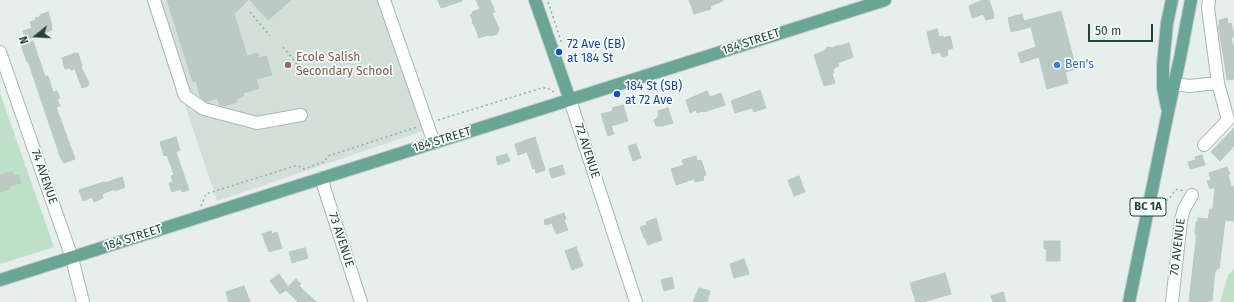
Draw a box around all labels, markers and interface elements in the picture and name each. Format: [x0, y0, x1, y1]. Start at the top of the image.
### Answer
north arrow [16, 16, 56, 56]
scale bar [1090, 16, 1155, 42]
text: 50 m [1095, 24, 1121, 38]
street label: 184 STREET [720, 26, 782, 58]
text: N [17, 34, 31, 45]
place label: 72 Ave (EB) at 184 St [567, 38, 625, 66]
marker: 72 Ave (EB) at 184 St [554, 47, 564, 57]
place label: Ecole Salish Secondary School [296, 51, 393, 79]
place label: Ben's [1065, 58, 1094, 72]
marker: Ecole Salish Secondary School [283, 60, 293, 70]
marker: Ben's [1052, 60, 1062, 70]
place label: 184 St (SB) at 72 Ave [625, 80, 682, 108]
marker: 184 St (SB) at 72 Ave [612, 89, 622, 99]
street label: 72 AVENUE [571, 122, 603, 180]
street label: 184 STREET [411, 124, 473, 156]
street label: 74 AVENUE [28, 148, 60, 206]
road number: BC 1A [1130, 198, 1166, 216]
street label: 73 AVENUE [325, 211, 357, 269]
street label: 70 AVENUE [1167, 218, 1189, 276]
street label: 184 STREET [102, 222, 164, 254]

